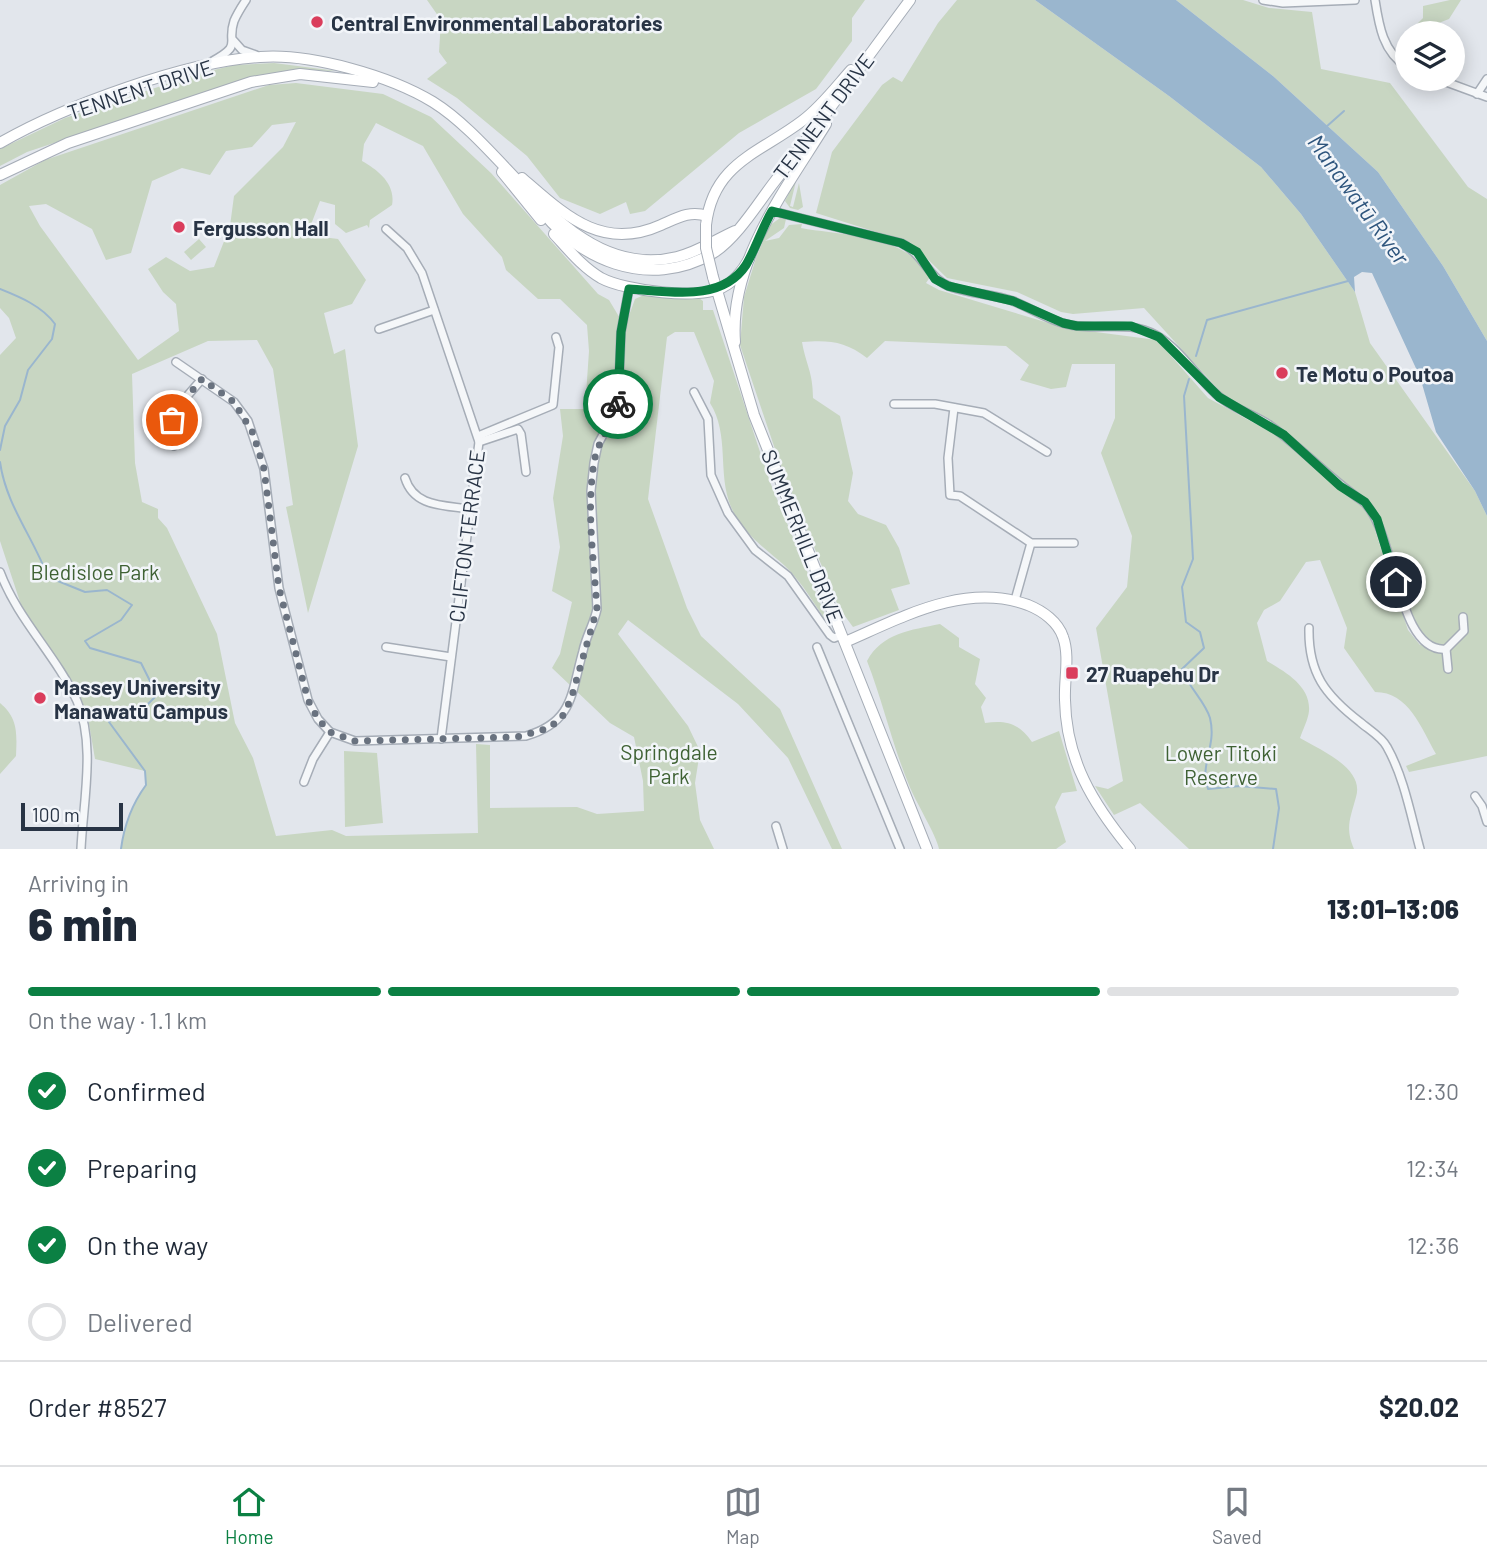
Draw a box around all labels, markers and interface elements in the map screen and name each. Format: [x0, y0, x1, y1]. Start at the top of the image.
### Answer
place label: Central Environmental Laboratories [331, 10, 663, 35]
marker: Central Environmental Laboratories [309, 14, 325, 30]
map controls [1395, 21, 1465, 91]
button: layers [1395, 21, 1465, 91]
street label: TENNENT DRIVE [767, 48, 879, 184]
street label: TENNENT DRIVE [64, 54, 216, 124]
water label: Manawatū River [1302, 128, 1416, 270]
place label: Fergusson Hall [193, 215, 329, 240]
marker: Fergusson Hall [171, 219, 187, 235]
place label: Te Motu o Poutoa [1296, 361, 1454, 386]
marker: Te Motu o Poutoa [1274, 365, 1290, 381]
courier [583, 369, 653, 439]
icon: bike [599, 385, 637, 423]
pin [142, 390, 202, 450]
icon: bag [153, 401, 191, 439]
street label: SUMMERHILL DRIVE [757, 446, 849, 626]
street label: CLIFTON TERRACE [443, 448, 489, 624]
pin [1366, 552, 1426, 612]
park label: Bledisloe Park [30, 559, 160, 584]
icon: home [1377, 563, 1415, 601]
place label: 27 Ruapehu Dr [1086, 661, 1219, 686]
marker: 27 Ruapehu Dr [1064, 665, 1080, 681]
place label: Massey University Manawatū Campus [54, 674, 228, 723]
marker: Massey University Manawatū Campus [32, 690, 48, 706]
park label: Springdale Park [620, 739, 718, 788]
park label: Lower Titoki Reserve [1165, 740, 1277, 789]
scale bar [21, 800, 122, 832]
text: 100 m [32, 803, 80, 826]
text: Arriving in [28, 869, 129, 897]
text: 13:01–13:06 [1327, 893, 1459, 924]
text: 6 min [28, 895, 138, 950]
text: On the way · 1.1 km [28, 1006, 207, 1034]
icon: check [28, 1072, 66, 1110]
text: Confirmed [87, 1075, 206, 1106]
text: 12:30 [1406, 1077, 1459, 1105]
icon: check [28, 1149, 66, 1187]
text: Preparing [87, 1152, 197, 1183]
text: 12:34 [1406, 1154, 1459, 1182]
icon: check [28, 1226, 66, 1264]
text: On the way [87, 1229, 208, 1260]
text: 12:36 [1407, 1231, 1459, 1259]
text: Delivered [87, 1306, 193, 1337]
text: Order #8527 [28, 1391, 167, 1422]
text: $20.02 [1379, 1391, 1459, 1422]
tab: Home [225, 1483, 274, 1548]
tab: Map [724, 1483, 762, 1548]
tab: Saved [1212, 1483, 1262, 1548]

